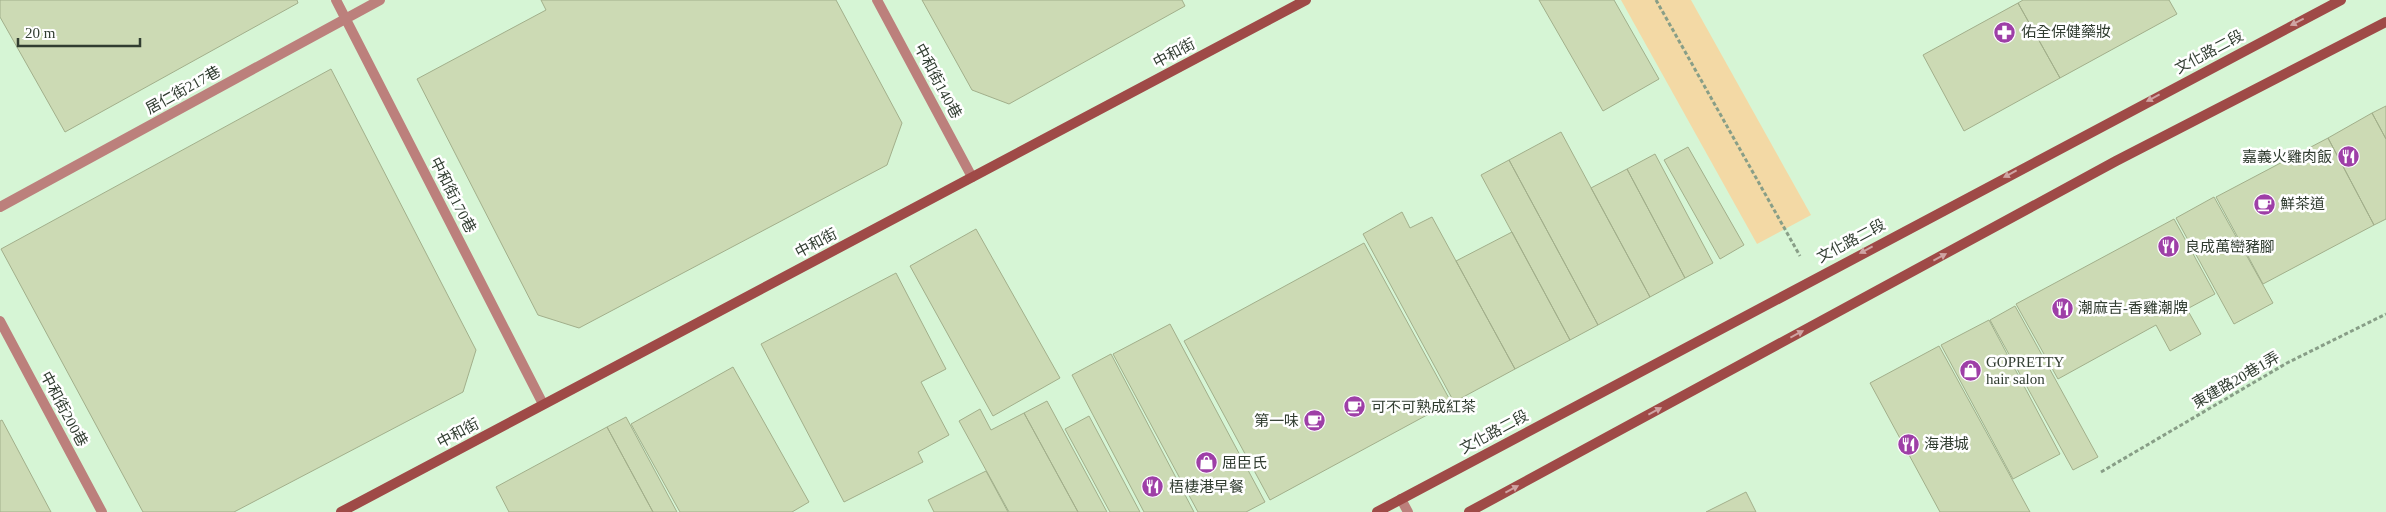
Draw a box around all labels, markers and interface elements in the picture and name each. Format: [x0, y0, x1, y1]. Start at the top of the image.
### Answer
scale bar [18, 15, 140, 47]
one-way arrow [2290, 18, 2305, 26]
pharmacy icon: 佑全保健藥妝 [1993, 20, 2017, 44]
place label: 佑全保健藥妝 [2021, 23, 2111, 40]
text: 20 m [25, 25, 56, 41]
street label: 文化路二段 [2172, 26, 2246, 77]
street label: 中和街 [1150, 35, 1198, 71]
street label: 中和街140巷 [912, 41, 964, 121]
street label: 居仁街217巷 [143, 63, 223, 117]
one-way arrow [2146, 94, 2161, 102]
restaurant icon: 嘉義火雞肉飯 [2336, 145, 2360, 169]
place label: 嘉義火雞肉飯 [2242, 149, 2332, 165]
street label: 中和街170巷 [427, 155, 479, 235]
one-way arrow [2003, 170, 2017, 178]
cafe icon: 鮮茶道 [2252, 192, 2276, 216]
place label: 鮮茶道 [2280, 196, 2325, 212]
street label: 文化路二段 [1814, 215, 1888, 266]
street label: 中和街 [792, 225, 840, 261]
restaurant icon: 良成萬巒豬腳 [2157, 235, 2181, 259]
place label: 良成萬巒豬腳 [2185, 239, 2275, 255]
one-way arrow [1859, 246, 1874, 254]
one-way arrow [1934, 252, 1947, 261]
restaurant icon: 潮麻吉-香雞潮牌 [2050, 296, 2074, 320]
place label: 潮麻吉-香雞潮牌 [2078, 299, 2188, 316]
one-way arrow [1790, 330, 1805, 338]
street label: 東建路20巷1弄 [2190, 349, 2282, 411]
place label: GOPRETTY hair salon [1986, 354, 2065, 387]
shop icon: GOPRETTY hair salon [1958, 359, 1982, 383]
street label: 中和街200巷 [38, 369, 90, 449]
cafe icon: 可不可熟成紅茶 [1343, 395, 1367, 419]
place label: 可不可熟成紅茶 [1371, 398, 1476, 415]
street label: 文化路二段 [1457, 406, 1531, 457]
one-way arrow [1648, 407, 1661, 416]
cafe icon: 第一味 [1303, 409, 1327, 433]
place label: 第一味 [1254, 413, 1299, 429]
street label: 中和街 [434, 415, 482, 451]
restaurant icon: 海港城 [1896, 432, 1920, 456]
place label: 海港城 [1924, 436, 1969, 452]
shop icon: 屈臣氏 [1194, 451, 1218, 475]
place label: 屈臣氏 [1222, 455, 1267, 471]
restaurant icon: 梧棲港早餐 [1141, 475, 1165, 499]
place label: 梧棲港早餐 [1169, 479, 1244, 495]
one-way arrow [1504, 485, 1519, 493]

